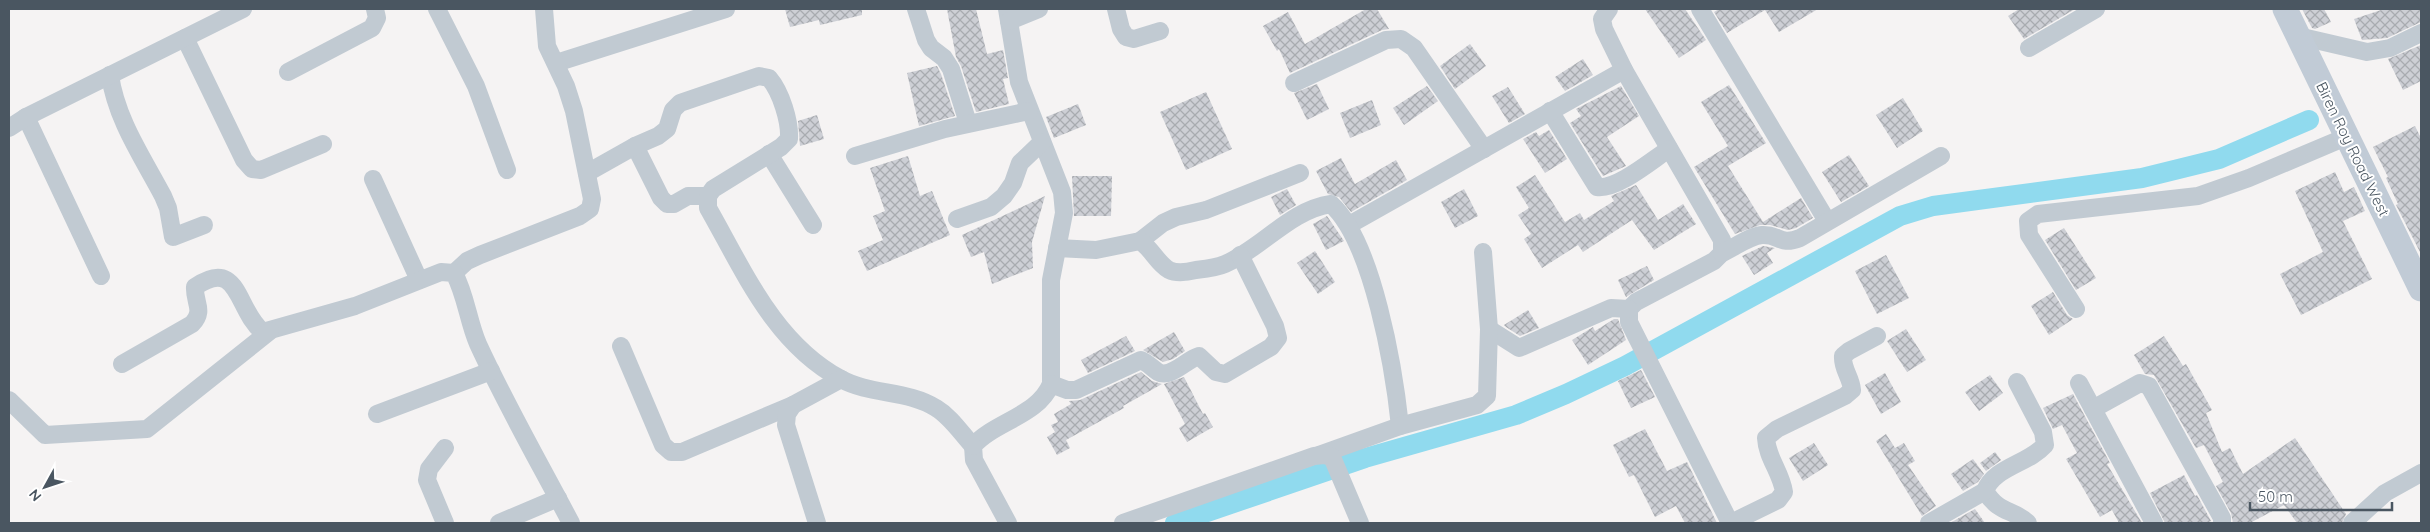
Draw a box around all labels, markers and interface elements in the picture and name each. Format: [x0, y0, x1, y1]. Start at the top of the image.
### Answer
street label: Biren Roy Road West [2312, 79, 2394, 219]
north arrow [20, 462, 70, 512]
scale bar [2250, 480, 2392, 512]
text: N [25, 486, 45, 505]
text: 50 m [2258, 487, 2293, 506]

